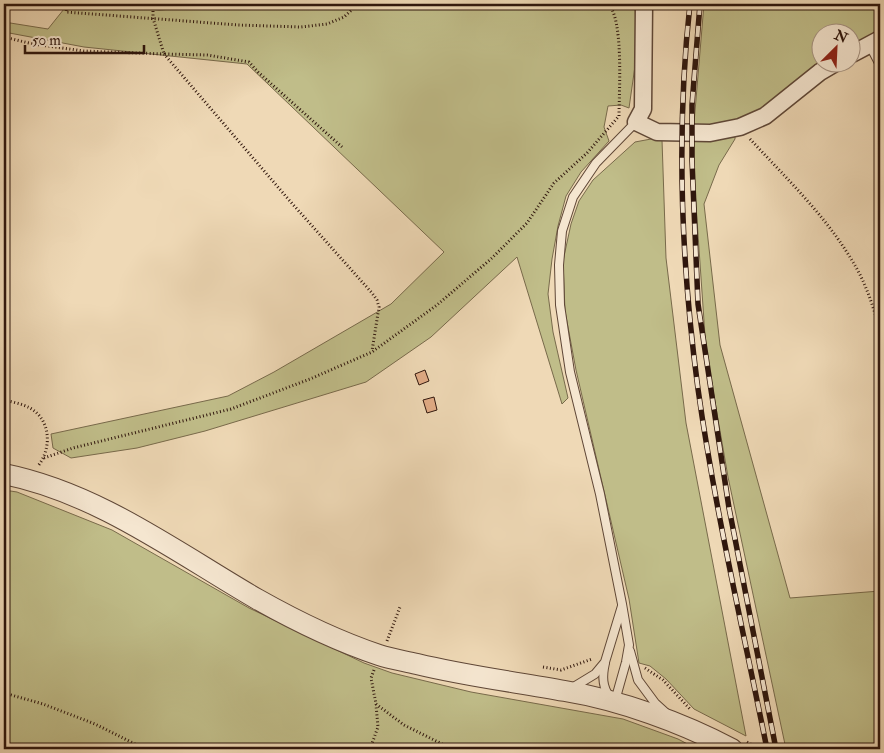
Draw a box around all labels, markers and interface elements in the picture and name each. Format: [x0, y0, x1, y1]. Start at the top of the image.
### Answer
scale bar [25, 22, 144, 54]
north arrow [812, 22, 862, 72]
text: N [831, 26, 851, 47]
text: 50 m [32, 31, 61, 50]

